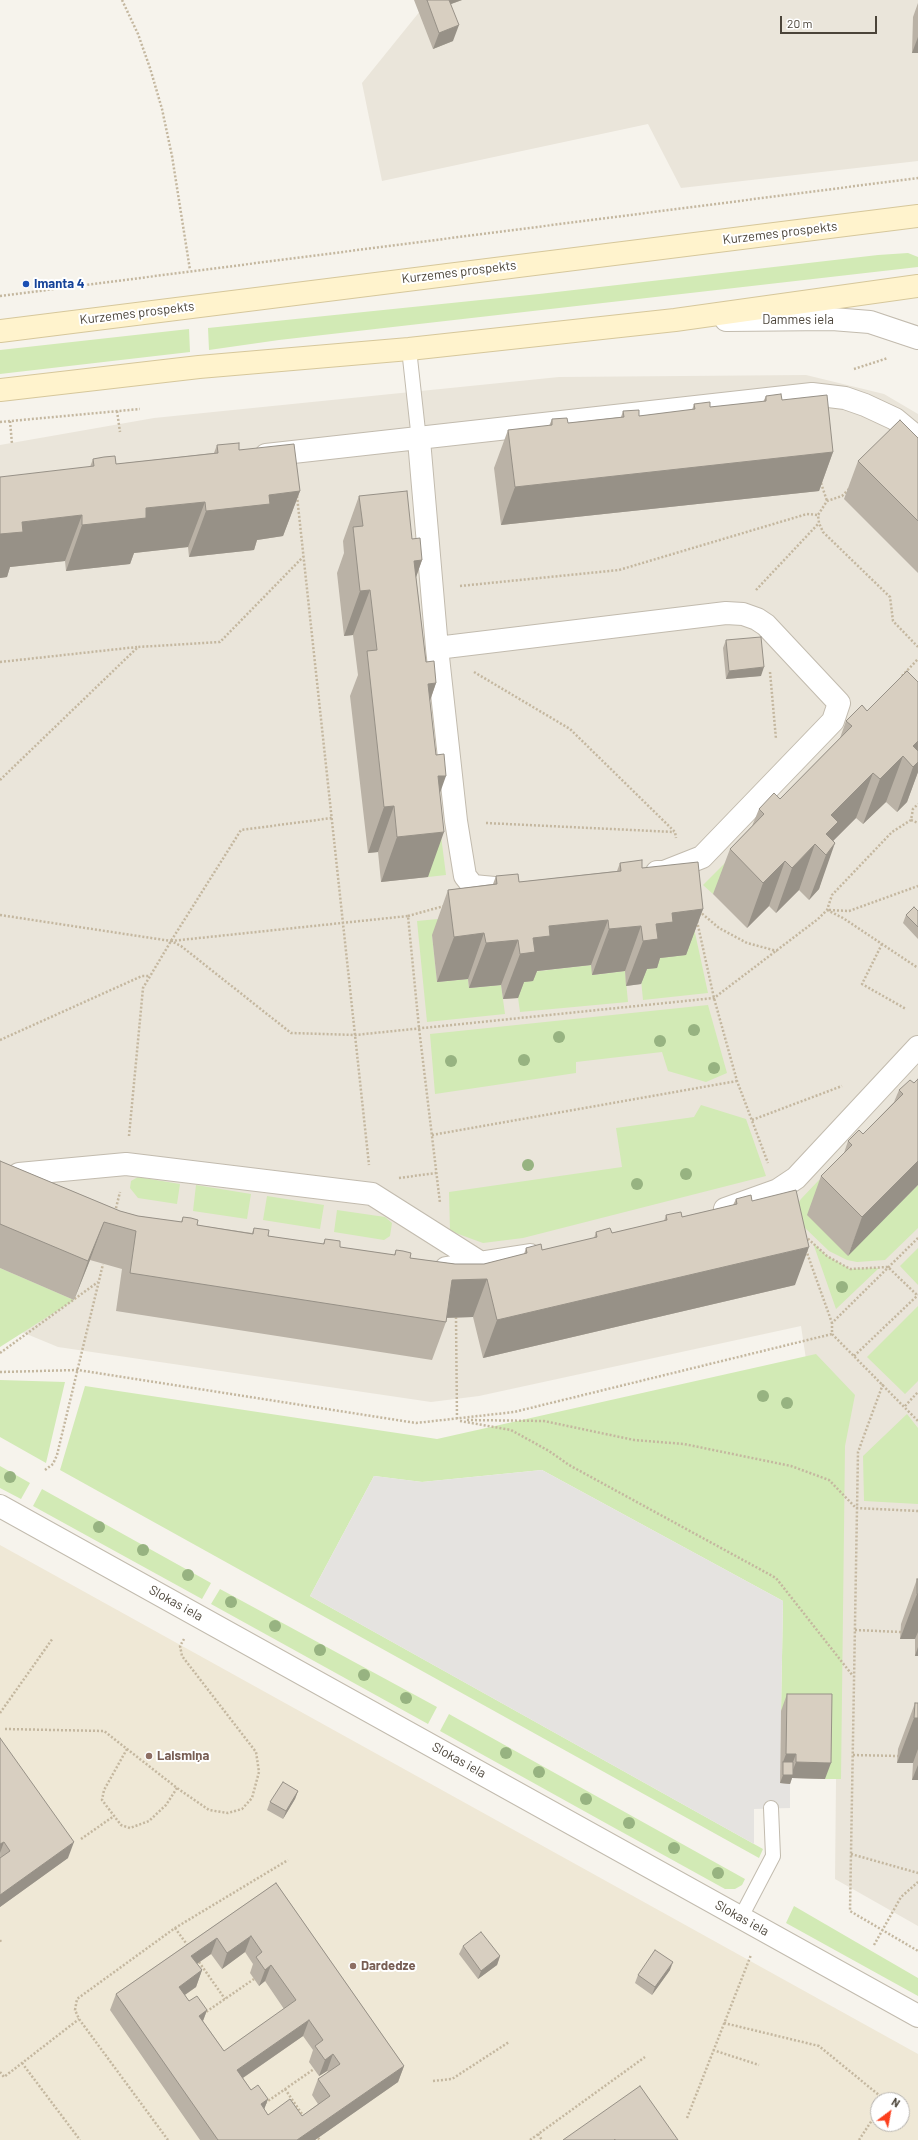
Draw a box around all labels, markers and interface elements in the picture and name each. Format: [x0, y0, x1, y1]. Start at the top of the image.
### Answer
scale bar [782, 8, 879, 34]
text: 20 m [787, 16, 813, 30]
street label: Kurzemes prospekts [722, 218, 838, 248]
street label: Kurzemes prospekts [401, 257, 517, 287]
place label: Imanta 4 [34, 276, 85, 292]
marker: Imanta 4 [21, 279, 31, 289]
street label: Kurzemes prospekts [79, 298, 195, 328]
street label: Dammes iela [762, 312, 834, 328]
street label: Slokas iela [146, 1582, 206, 1624]
street label: Slokas iela [429, 1739, 489, 1781]
place label: Laismiņa [157, 1748, 209, 1764]
marker: Laismiņa [144, 1751, 154, 1761]
street label: Slokas iela [712, 1897, 772, 1939]
place label: Dardedze [361, 1958, 416, 1974]
marker: Dardedze [348, 1961, 358, 1971]
north arrow [870, 2092, 910, 2132]
text: N [890, 2095, 903, 2110]

